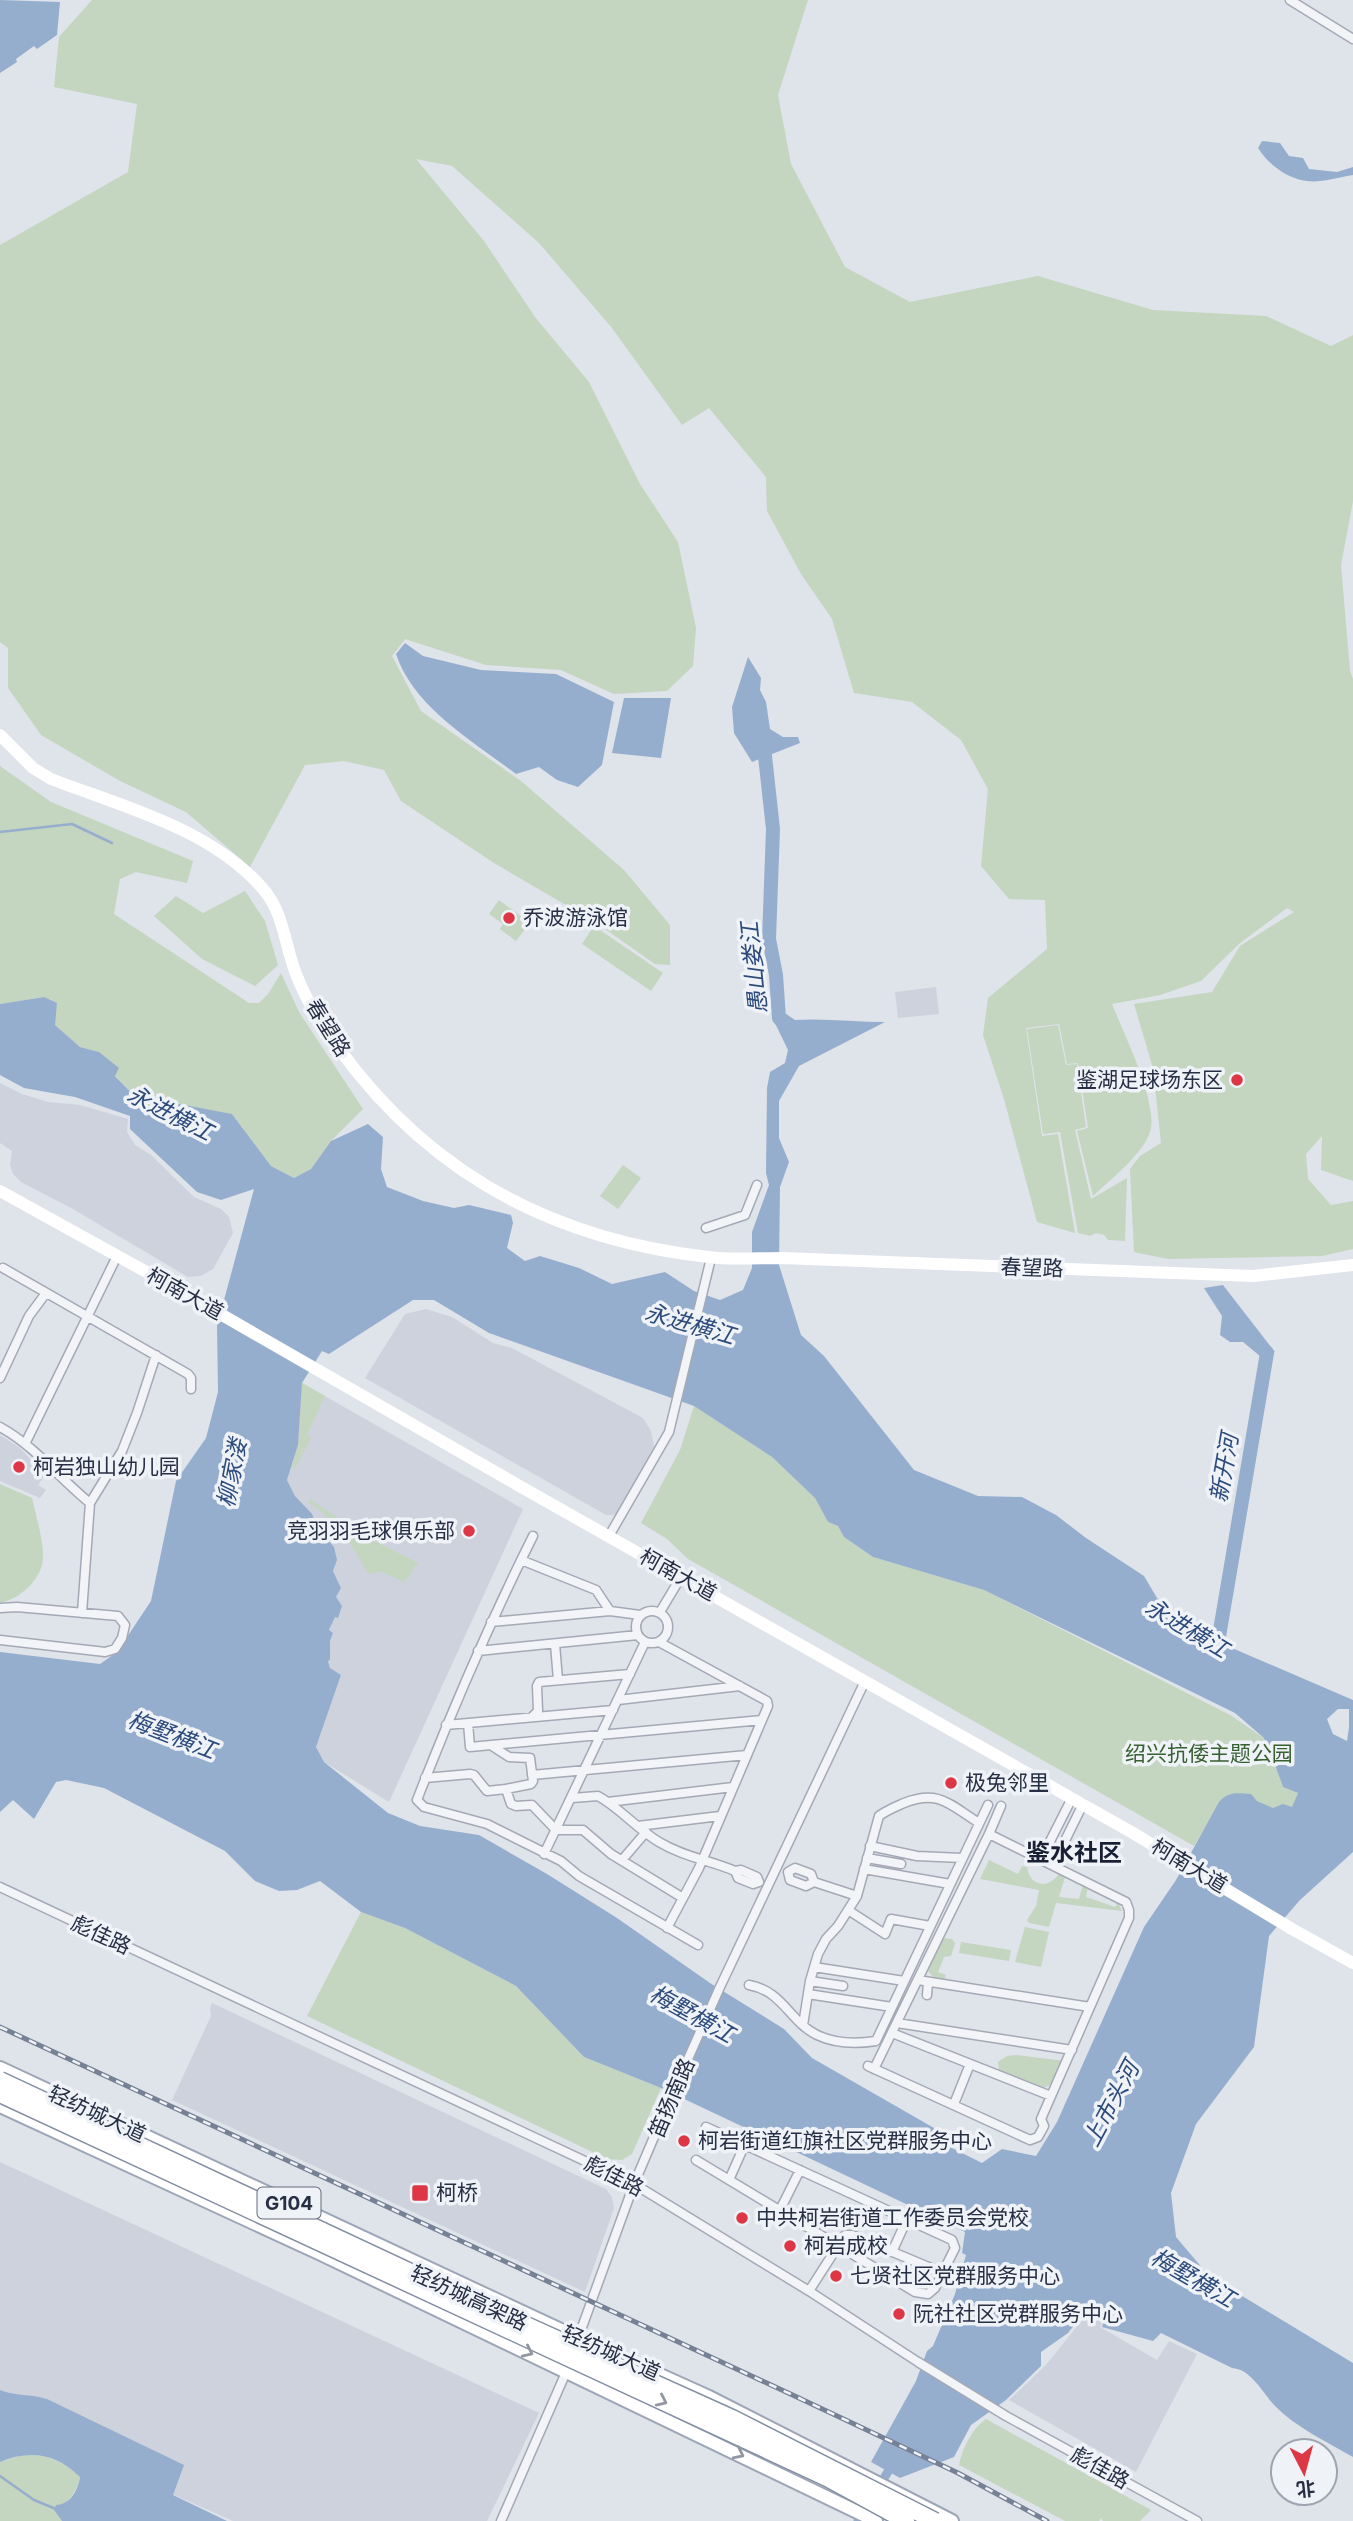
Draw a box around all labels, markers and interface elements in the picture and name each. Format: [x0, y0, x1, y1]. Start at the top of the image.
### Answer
place label: 乔波游泳馆 [523, 905, 628, 930]
marker: 乔波游泳馆 [501, 910, 517, 926]
water label: 愚山娄江 [735, 918, 773, 1015]
street label: 春望路 [301, 994, 356, 1061]
place label: 鉴湖足球场东区 [1076, 1067, 1223, 1092]
marker: 鉴湖足球场东区 [1229, 1072, 1245, 1088]
water label: 永进横江 [123, 1080, 220, 1148]
street label: 春望路 [1000, 1254, 1064, 1281]
street label: 柯南大道 [142, 1262, 228, 1325]
water label: 永进横江 [642, 1298, 741, 1351]
water label: 新开河 [1204, 1428, 1244, 1504]
water label: 柳家溇 [212, 1434, 253, 1510]
place label: 柯岩独山幼儿园 [33, 1454, 180, 1479]
marker: 柯岩独山幼儿园 [11, 1459, 27, 1475]
place label: 竞羽羽毛球俱乐部 [287, 1518, 455, 1543]
marker: 竞羽羽毛球俱乐部 [461, 1523, 477, 1539]
street label: 柯南大道 [635, 1543, 721, 1606]
water label: 永进横江 [1140, 1592, 1236, 1665]
water label: 梅墅横江 [124, 1705, 223, 1766]
park label: 绍兴抗倭主题公园 [1125, 1741, 1293, 1766]
place label: 极兔邻里 [965, 1770, 1049, 1795]
marker: 极兔邻里 [943, 1775, 959, 1791]
street label: 柯南大道 [1147, 1833, 1232, 1898]
district label: 鉴水社区 [1026, 1838, 1122, 1867]
street label: 彪佳路 [67, 1910, 135, 1959]
water label: 梅墅横江 [645, 1979, 742, 2050]
water label: 上市头河 [1077, 2053, 1147, 2151]
street label: 笛扬南路 [644, 2054, 699, 2141]
street label: 轻纺城大道 [44, 2080, 150, 2147]
place label: 柯岩街道红旗社区党群服务中心 [698, 2128, 992, 2153]
marker: 柯岩街道红旗社区党群服务中心 [676, 2133, 692, 2149]
street label: 彪佳路 [580, 2150, 648, 2201]
place label: 柯桥 [436, 2180, 478, 2205]
marker: 柯桥 [410, 2183, 430, 2203]
road number: G104 [258, 2188, 320, 2218]
place label: 中共柯岩街道工作委员会党校 [756, 2205, 1029, 2230]
marker: 中共柯岩街道工作委员会党校 [734, 2210, 750, 2226]
place label: 柯岩成校 [804, 2233, 888, 2258]
marker: 柯岩成校 [782, 2238, 798, 2254]
water label: 梅墅横江 [1146, 2243, 1242, 2315]
street label: 轻纺城高架路 [407, 2260, 532, 2336]
place label: 七贤社区党群服务中心 [850, 2263, 1060, 2288]
marker: 七贤社区党群服务中心 [828, 2268, 844, 2284]
place label: 阮社社区党群服务中心 [913, 2301, 1123, 2326]
marker: 阮社社区党群服务中心 [891, 2306, 907, 2322]
street label: 轻纺城大道 [558, 2320, 664, 2385]
one-way arrow [521, 2344, 533, 2358]
one-way arrow [655, 2393, 667, 2407]
north arrow [1269, 2437, 1339, 2507]
street label: 彪佳路 [1067, 2441, 1134, 2494]
one-way arrow [732, 2445, 744, 2459]
text: 北 [1295, 2476, 1316, 2501]

